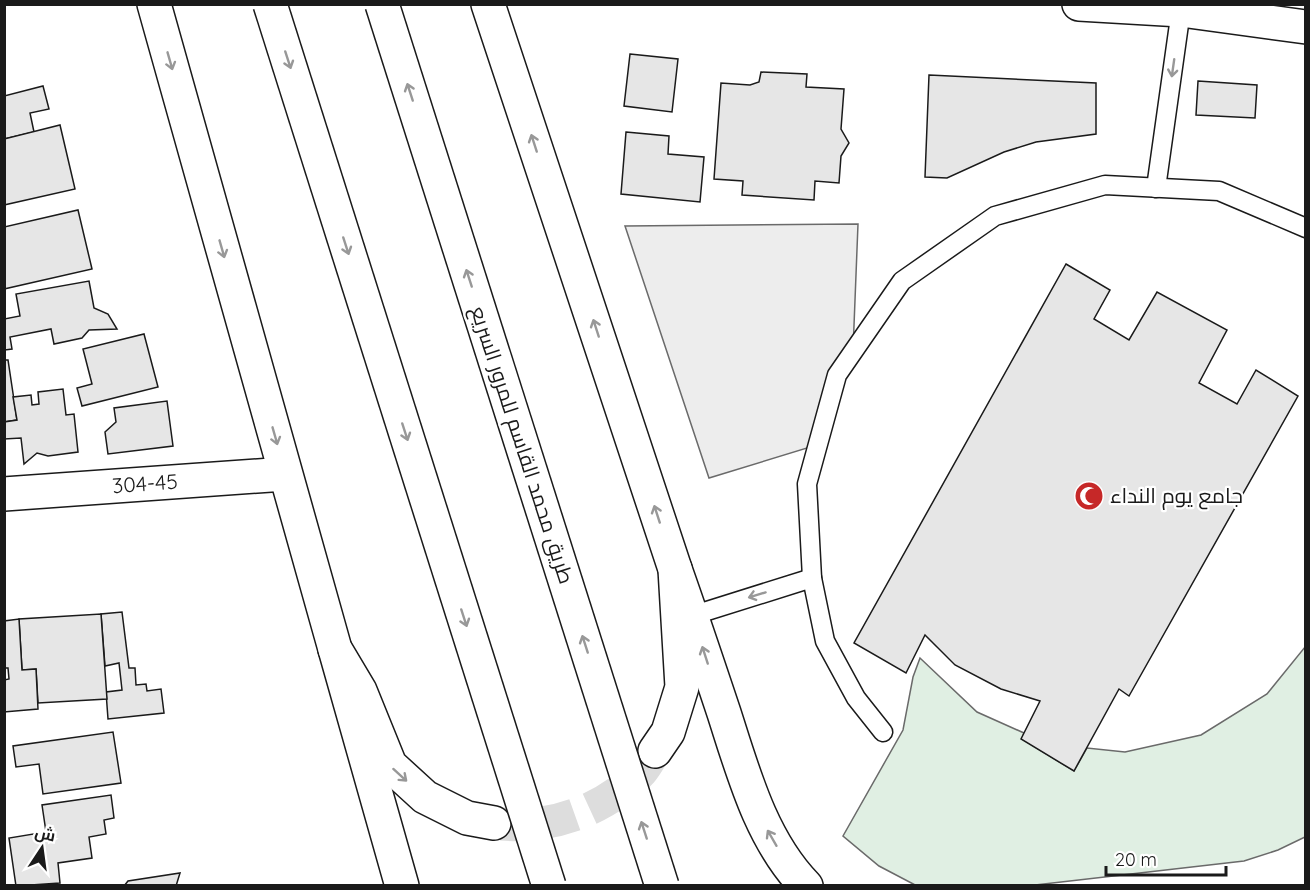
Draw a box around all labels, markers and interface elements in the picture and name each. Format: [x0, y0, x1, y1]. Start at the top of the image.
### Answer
one-way arrow [283, 50, 294, 69]
one-way arrow [164, 51, 176, 70]
one-way arrow [1167, 57, 1178, 77]
one-way arrow [404, 83, 415, 102]
one-way arrow [528, 134, 539, 153]
one-way arrow [342, 236, 353, 255]
one-way arrow [217, 239, 228, 258]
one-way arrow [463, 269, 474, 288]
street label: طريق محمد القاسم للمرور السريع [464, 303, 580, 587]
one-way arrow [589, 319, 600, 338]
one-way arrow [400, 422, 411, 441]
one-way arrow [270, 426, 281, 445]
street label: 304-45 [111, 468, 178, 498]
mosque icon: جامع يوم النداء [1073, 480, 1105, 512]
place label: جامع يوم النداء [1110, 482, 1243, 510]
one-way arrow [651, 504, 662, 523]
one-way arrow [748, 590, 767, 601]
one-way arrow [459, 608, 470, 627]
one-way arrow [579, 635, 590, 654]
one-way arrow [698, 646, 709, 665]
one-way arrow [392, 768, 407, 782]
north arrow [12, 818, 72, 878]
text: ش [33, 821, 58, 845]
one-way arrow [638, 821, 649, 840]
one-way arrow [766, 830, 778, 847]
scale bar [1106, 839, 1226, 877]
text: 20 m [1115, 848, 1157, 871]

